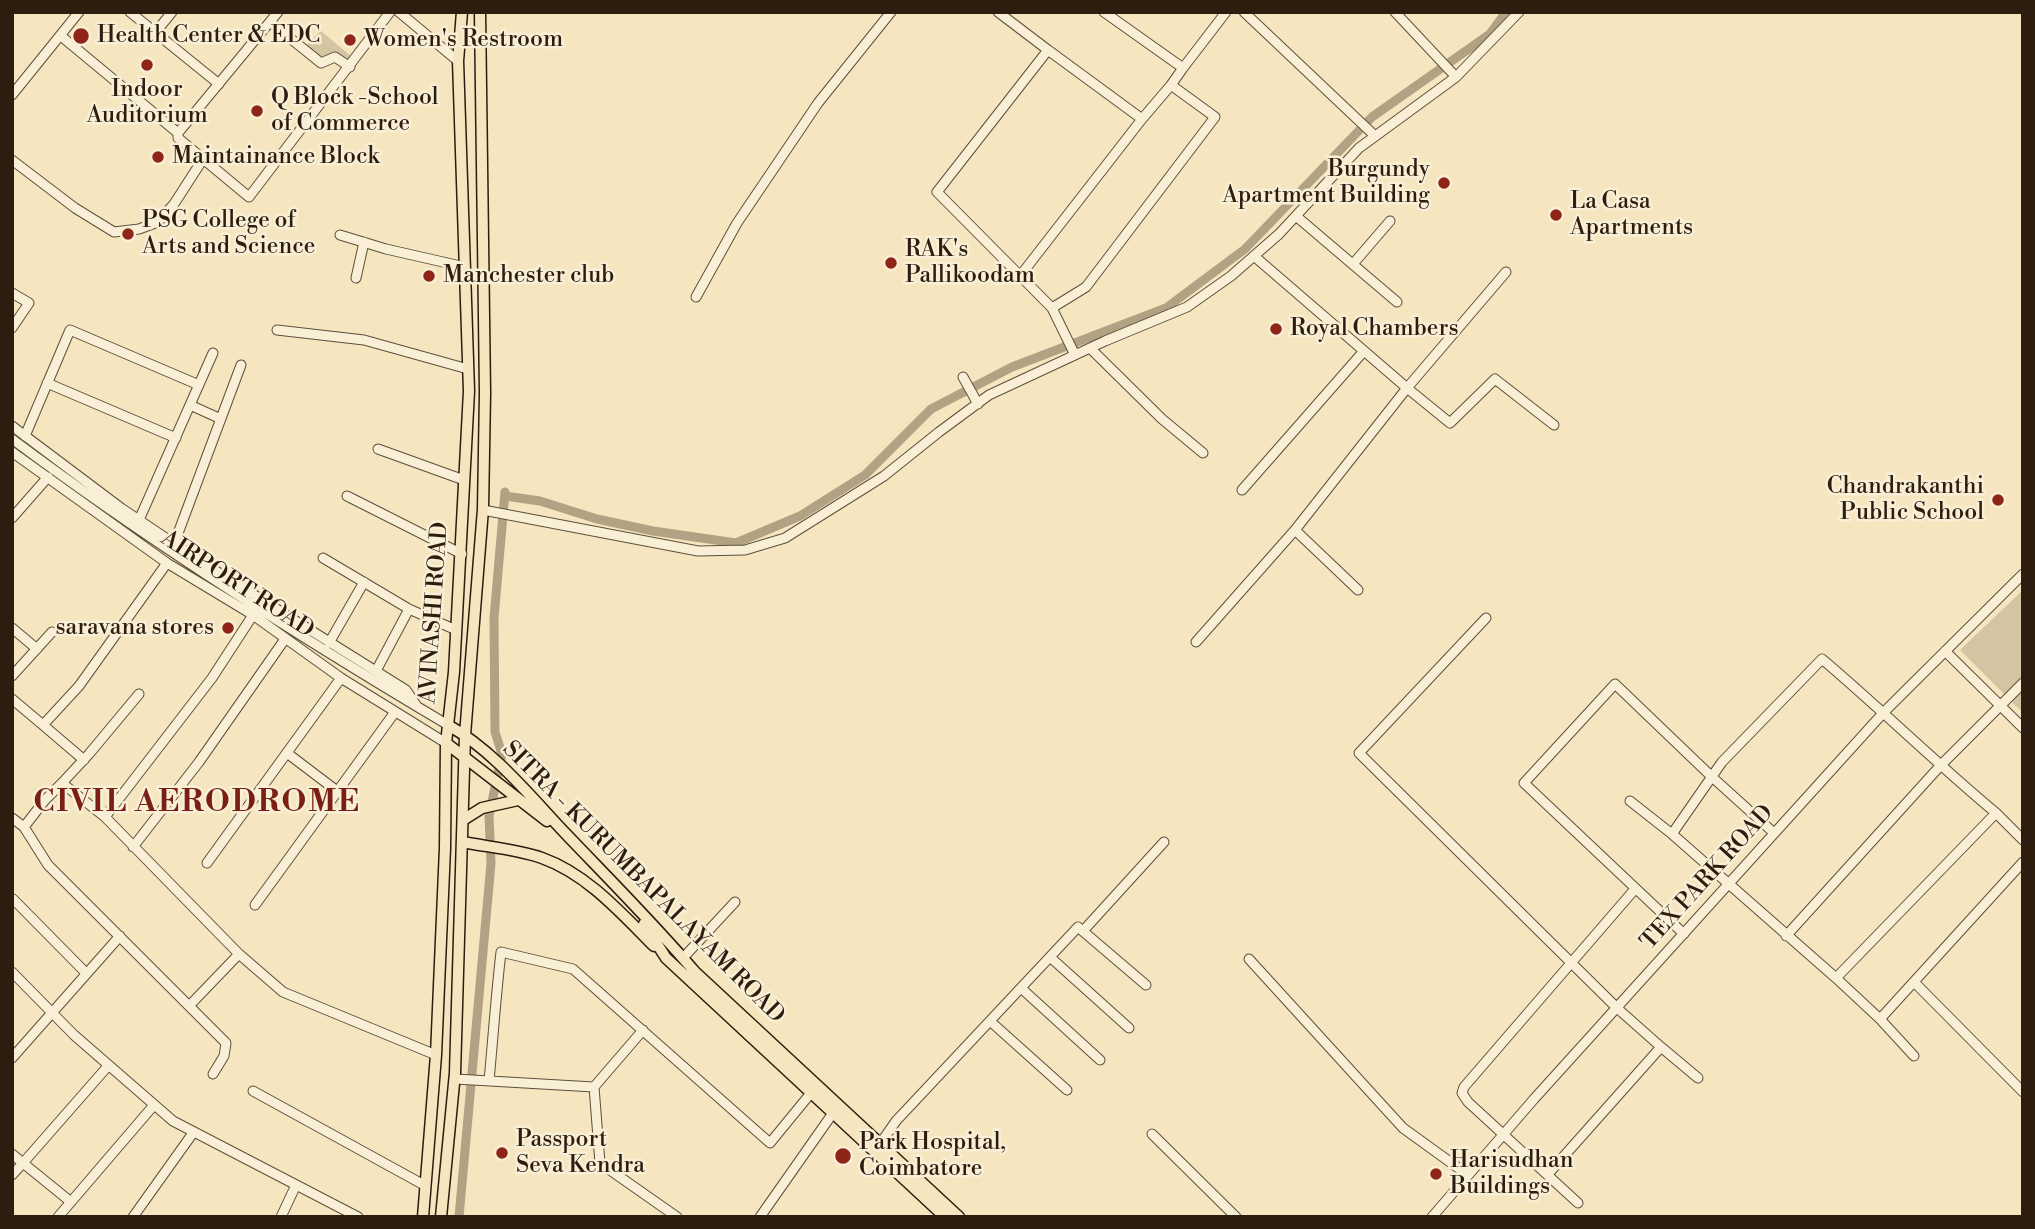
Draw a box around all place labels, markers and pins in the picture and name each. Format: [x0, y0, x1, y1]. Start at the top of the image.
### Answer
place label: Health Center & EDC [97, 22, 320, 50]
marker: Health Center & EDC [71, 26, 91, 46]
place label: Women's Restroom [364, 26, 563, 54]
marker: Women's Restroom [342, 32, 358, 48]
marker: Indoor Auditorium [139, 57, 155, 73]
place label: Indoor Auditorium [86, 76, 208, 130]
place label: Q Block -School of Commerce [271, 84, 439, 138]
marker: Q Block -School of Commerce [249, 103, 265, 119]
place label: Maintainance Block [172, 143, 380, 171]
marker: Maintainance Block [150, 149, 166, 165]
place label: Burgundy Apartment Building [1222, 156, 1430, 210]
marker: Burgundy Apartment Building [1436, 175, 1452, 191]
place label: La Casa Apartments [1570, 188, 1693, 242]
place label: PSG College of Arts and Science [142, 207, 315, 261]
marker: La Casa Apartments [1548, 207, 1564, 223]
marker: PSG College of Arts and Science [120, 226, 136, 242]
place label: RAK's Pallikoodam [905, 236, 1035, 290]
marker: RAK's Pallikoodam [883, 255, 899, 271]
place label: Manchester club [443, 262, 614, 290]
marker: Manchester club [421, 268, 437, 284]
place label: Royal Chambers [1290, 315, 1458, 343]
marker: Royal Chambers [1268, 321, 1284, 337]
place label: Chandrakanthi Public School [1827, 473, 1984, 527]
marker: Chandrakanthi Public School [1990, 492, 2006, 508]
place label: saravana stores [55, 614, 214, 642]
marker: saravana stores [220, 620, 236, 636]
place label: Passport Seva Kendra [516, 1126, 645, 1180]
place label: Park Hospital, Coimbatore [859, 1129, 1006, 1183]
marker: Passport Seva Kendra [494, 1145, 510, 1161]
marker: Park Hospital, Coimbatore [833, 1146, 853, 1166]
place label: Harisudhan Buildings [1450, 1147, 1573, 1201]
marker: Harisudhan Buildings [1428, 1166, 1444, 1182]

